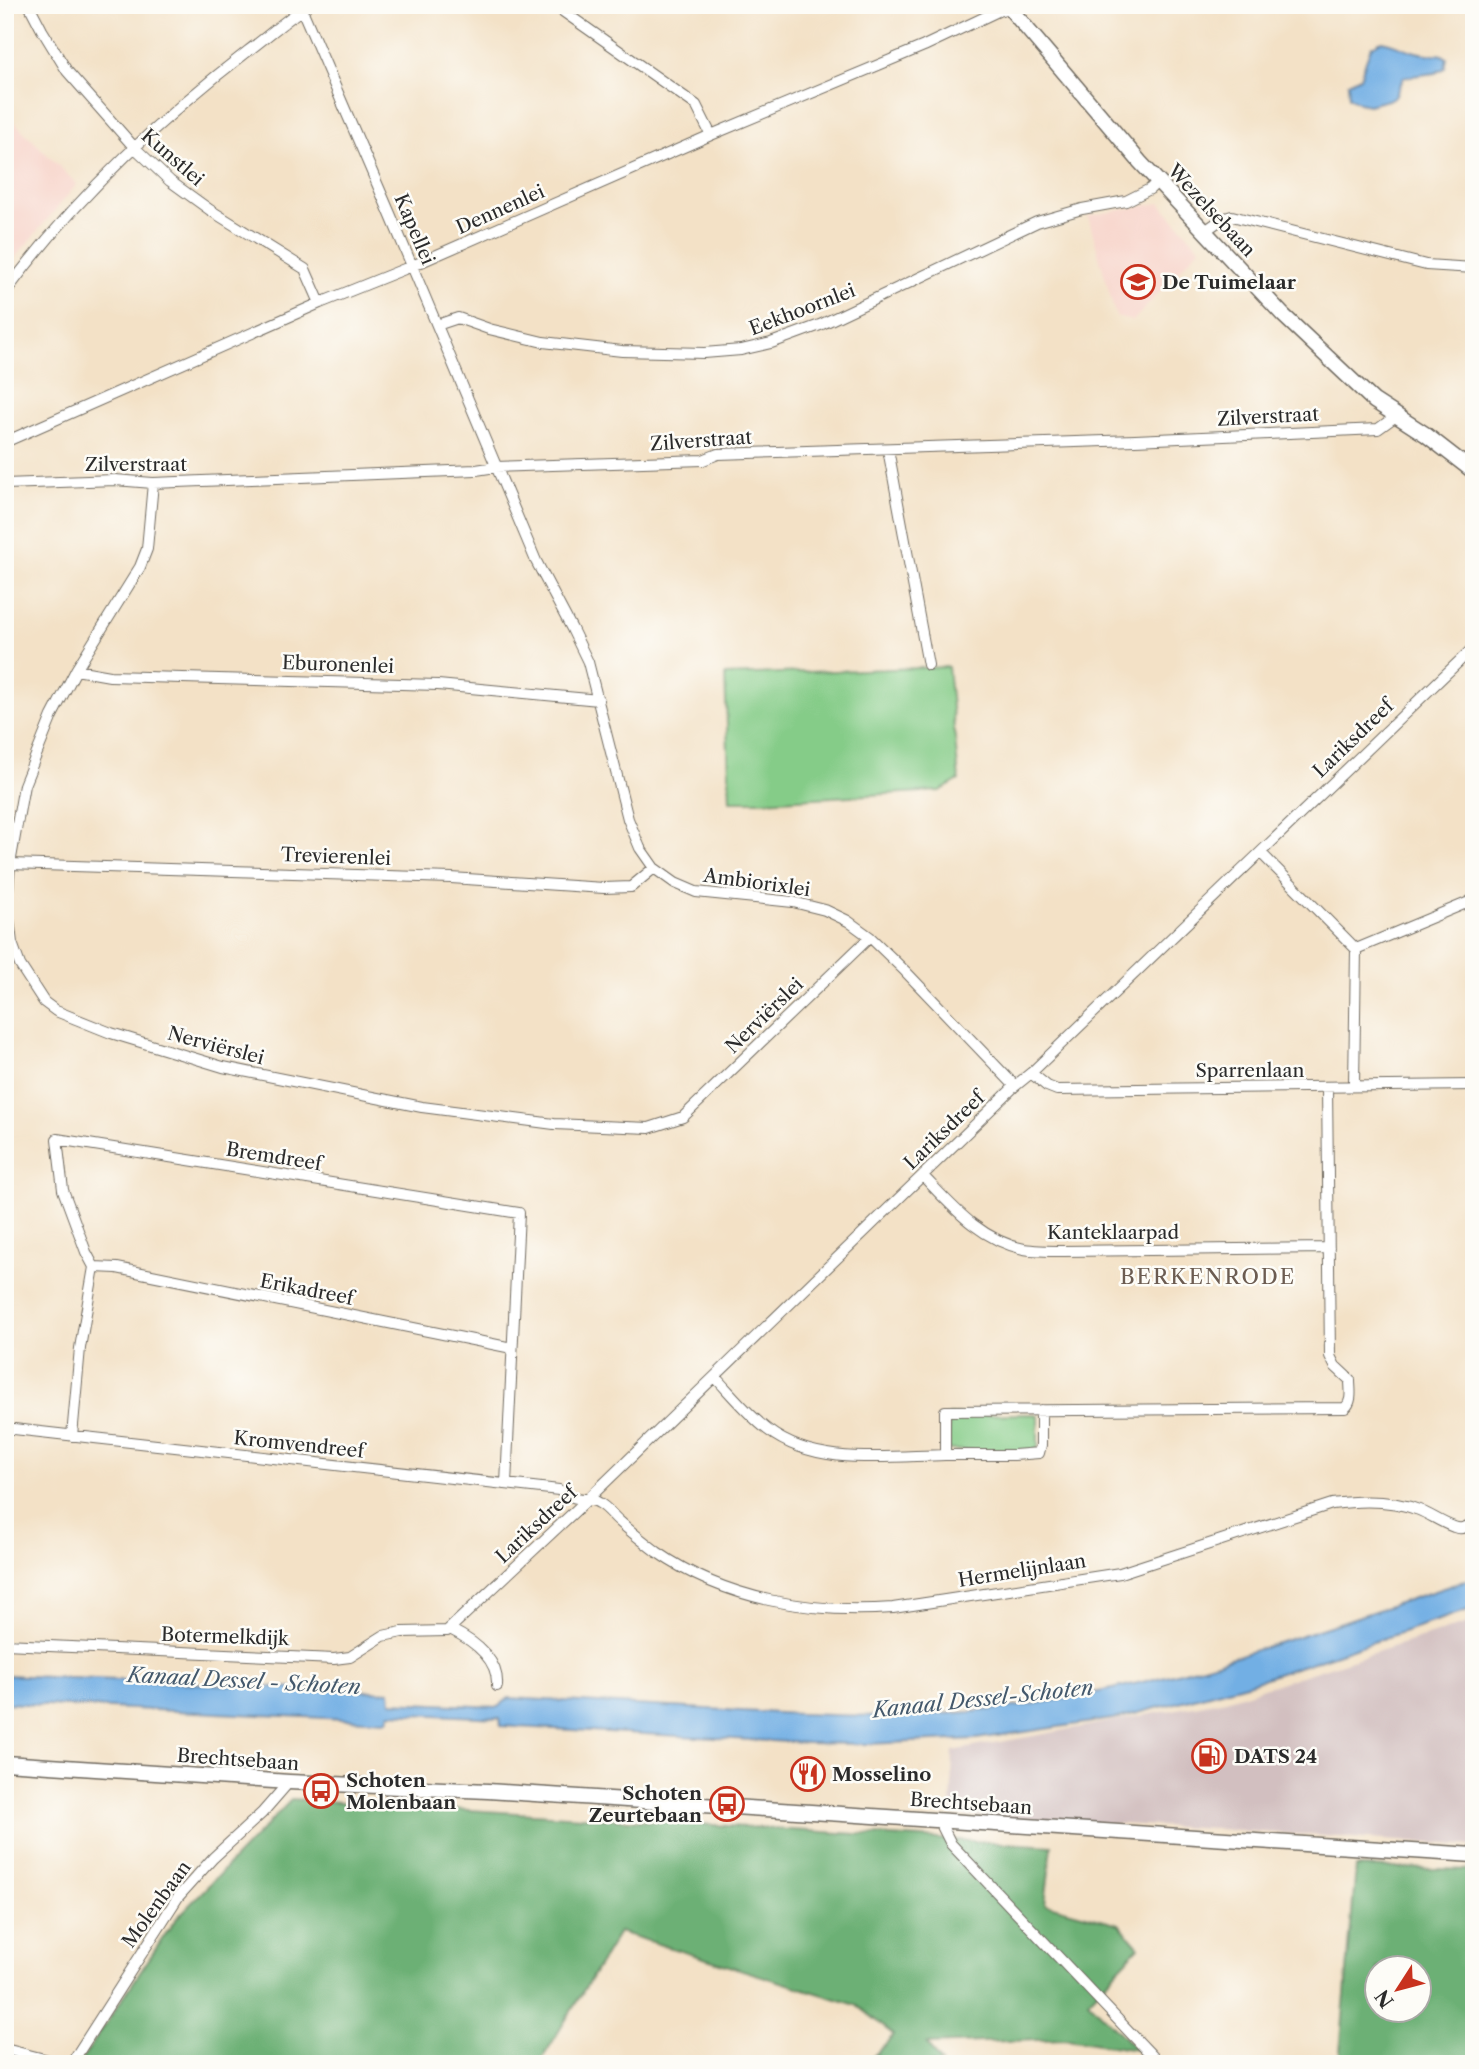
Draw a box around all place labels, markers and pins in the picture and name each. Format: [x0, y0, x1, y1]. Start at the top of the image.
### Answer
school or university icon: De Tuimelaar [1119, 263, 1157, 301]
place label: De Tuimelaar [1162, 271, 1297, 294]
fuel station icon: DATS 24 [1190, 1737, 1228, 1775]
place label: DATS 24 [1234, 1745, 1317, 1768]
restaurant icon: Mosselino [789, 1755, 827, 1793]
place label: Mosselino [832, 1763, 931, 1786]
place label: Schoten Molenbaan [346, 1769, 456, 1814]
bus stop icon: Schoten Molenbaan [302, 1772, 340, 1810]
place label: Schoten Zeurtebaan [589, 1782, 702, 1827]
bus stop icon: Schoten Zeurtebaan [708, 1785, 746, 1823]

